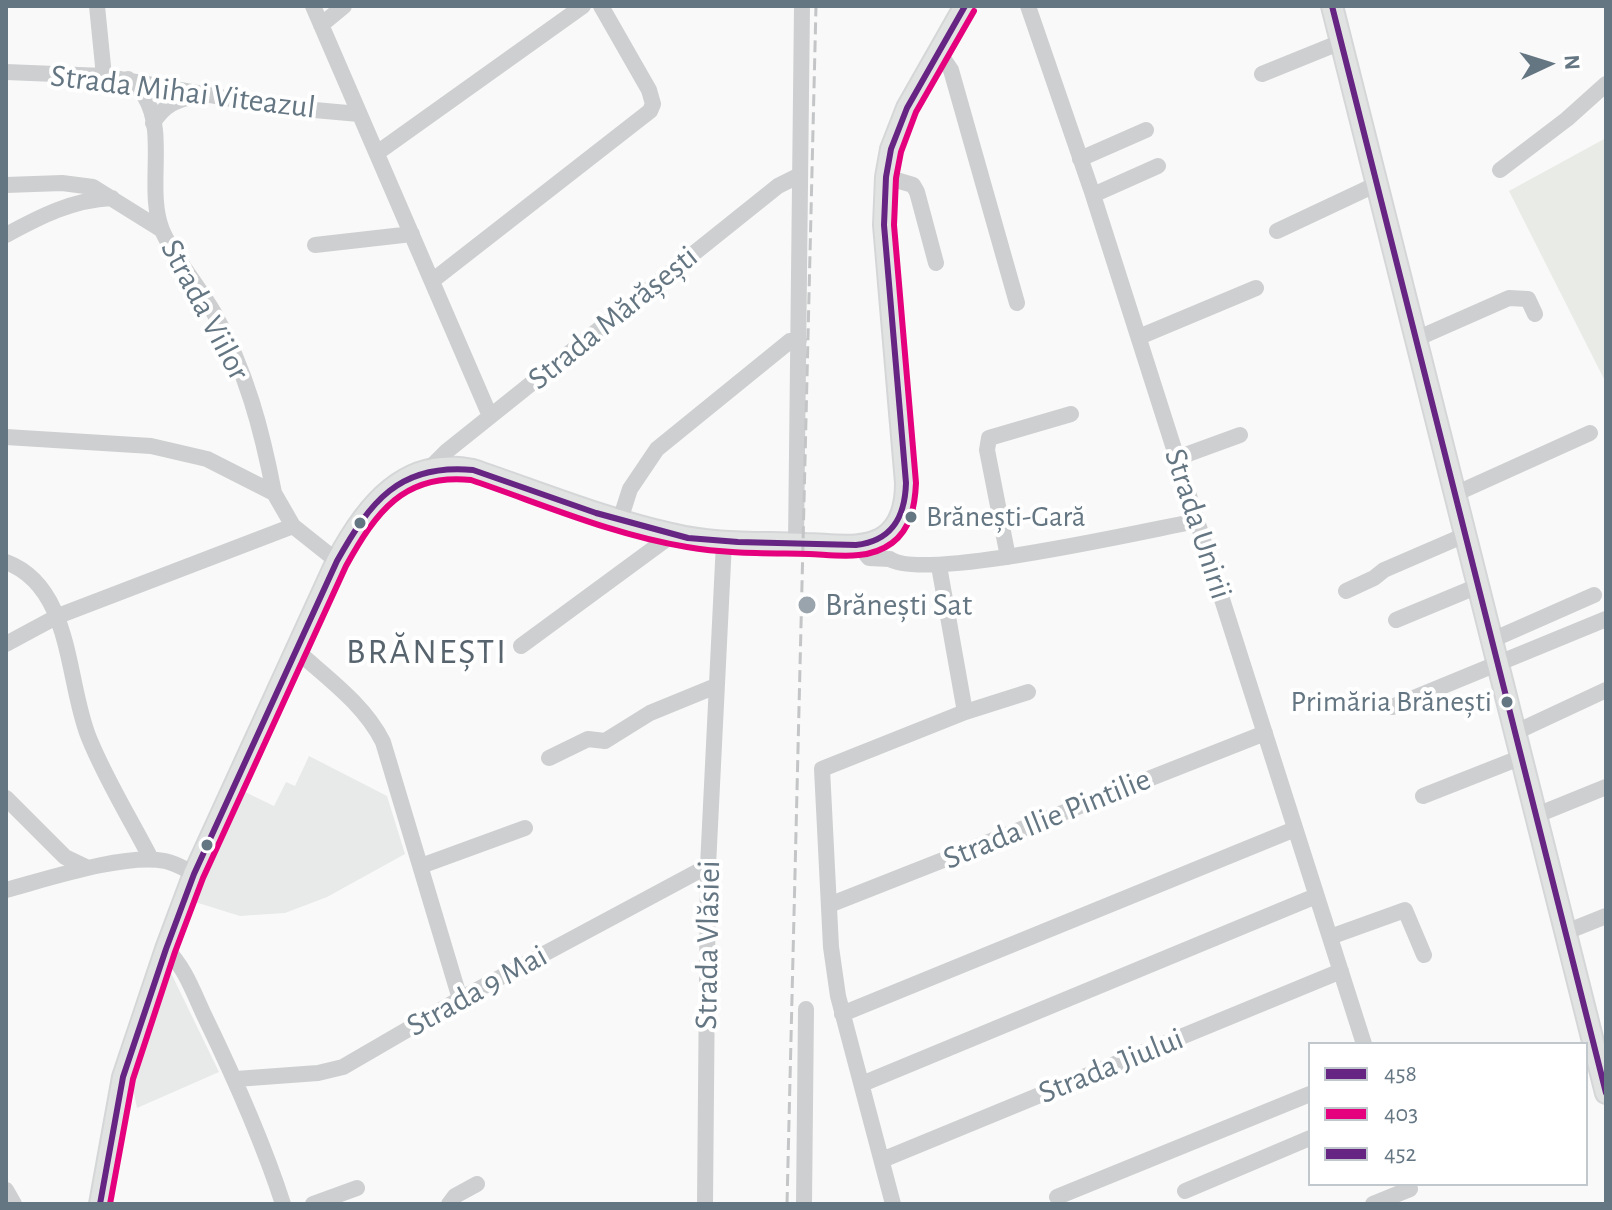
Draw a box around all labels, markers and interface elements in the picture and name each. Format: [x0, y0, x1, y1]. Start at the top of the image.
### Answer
north arrow [1508, 24, 1588, 104]
text: N [1560, 54, 1583, 71]
street label: Strada Mihai Viteazul [48, 57, 318, 127]
street label: Strada Viilor [152, 233, 258, 387]
street label: Strada Mărășești [520, 238, 706, 398]
street label: Strada Unirii [1156, 444, 1240, 604]
place label: Brănești-Gară [926, 499, 1086, 535]
marker: Brănești-Gară [903, 509, 919, 525]
unlabelled marker [352, 515, 368, 531]
place label: Brănești Sat [825, 586, 972, 624]
marker: Brănești Sat [796, 594, 818, 616]
district label: BRĂNEȘTI [346, 630, 508, 674]
place label: Primăria Brănești [1291, 684, 1492, 720]
marker: Primăria Brănești [1499, 694, 1515, 710]
street label: Strada Ilie Pintilie [938, 760, 1156, 878]
unlabelled marker [199, 837, 215, 853]
street label: Strada Vlăsiei [687, 860, 729, 1030]
street label: Strada 9 Mai [400, 937, 554, 1045]
street label: Strada Jiului [1033, 1020, 1189, 1112]
legend [1308, 1042, 1588, 1186]
text: 458 [1384, 1062, 1417, 1086]
text: 403 [1384, 1102, 1418, 1126]
text: 452 [1384, 1142, 1417, 1166]

